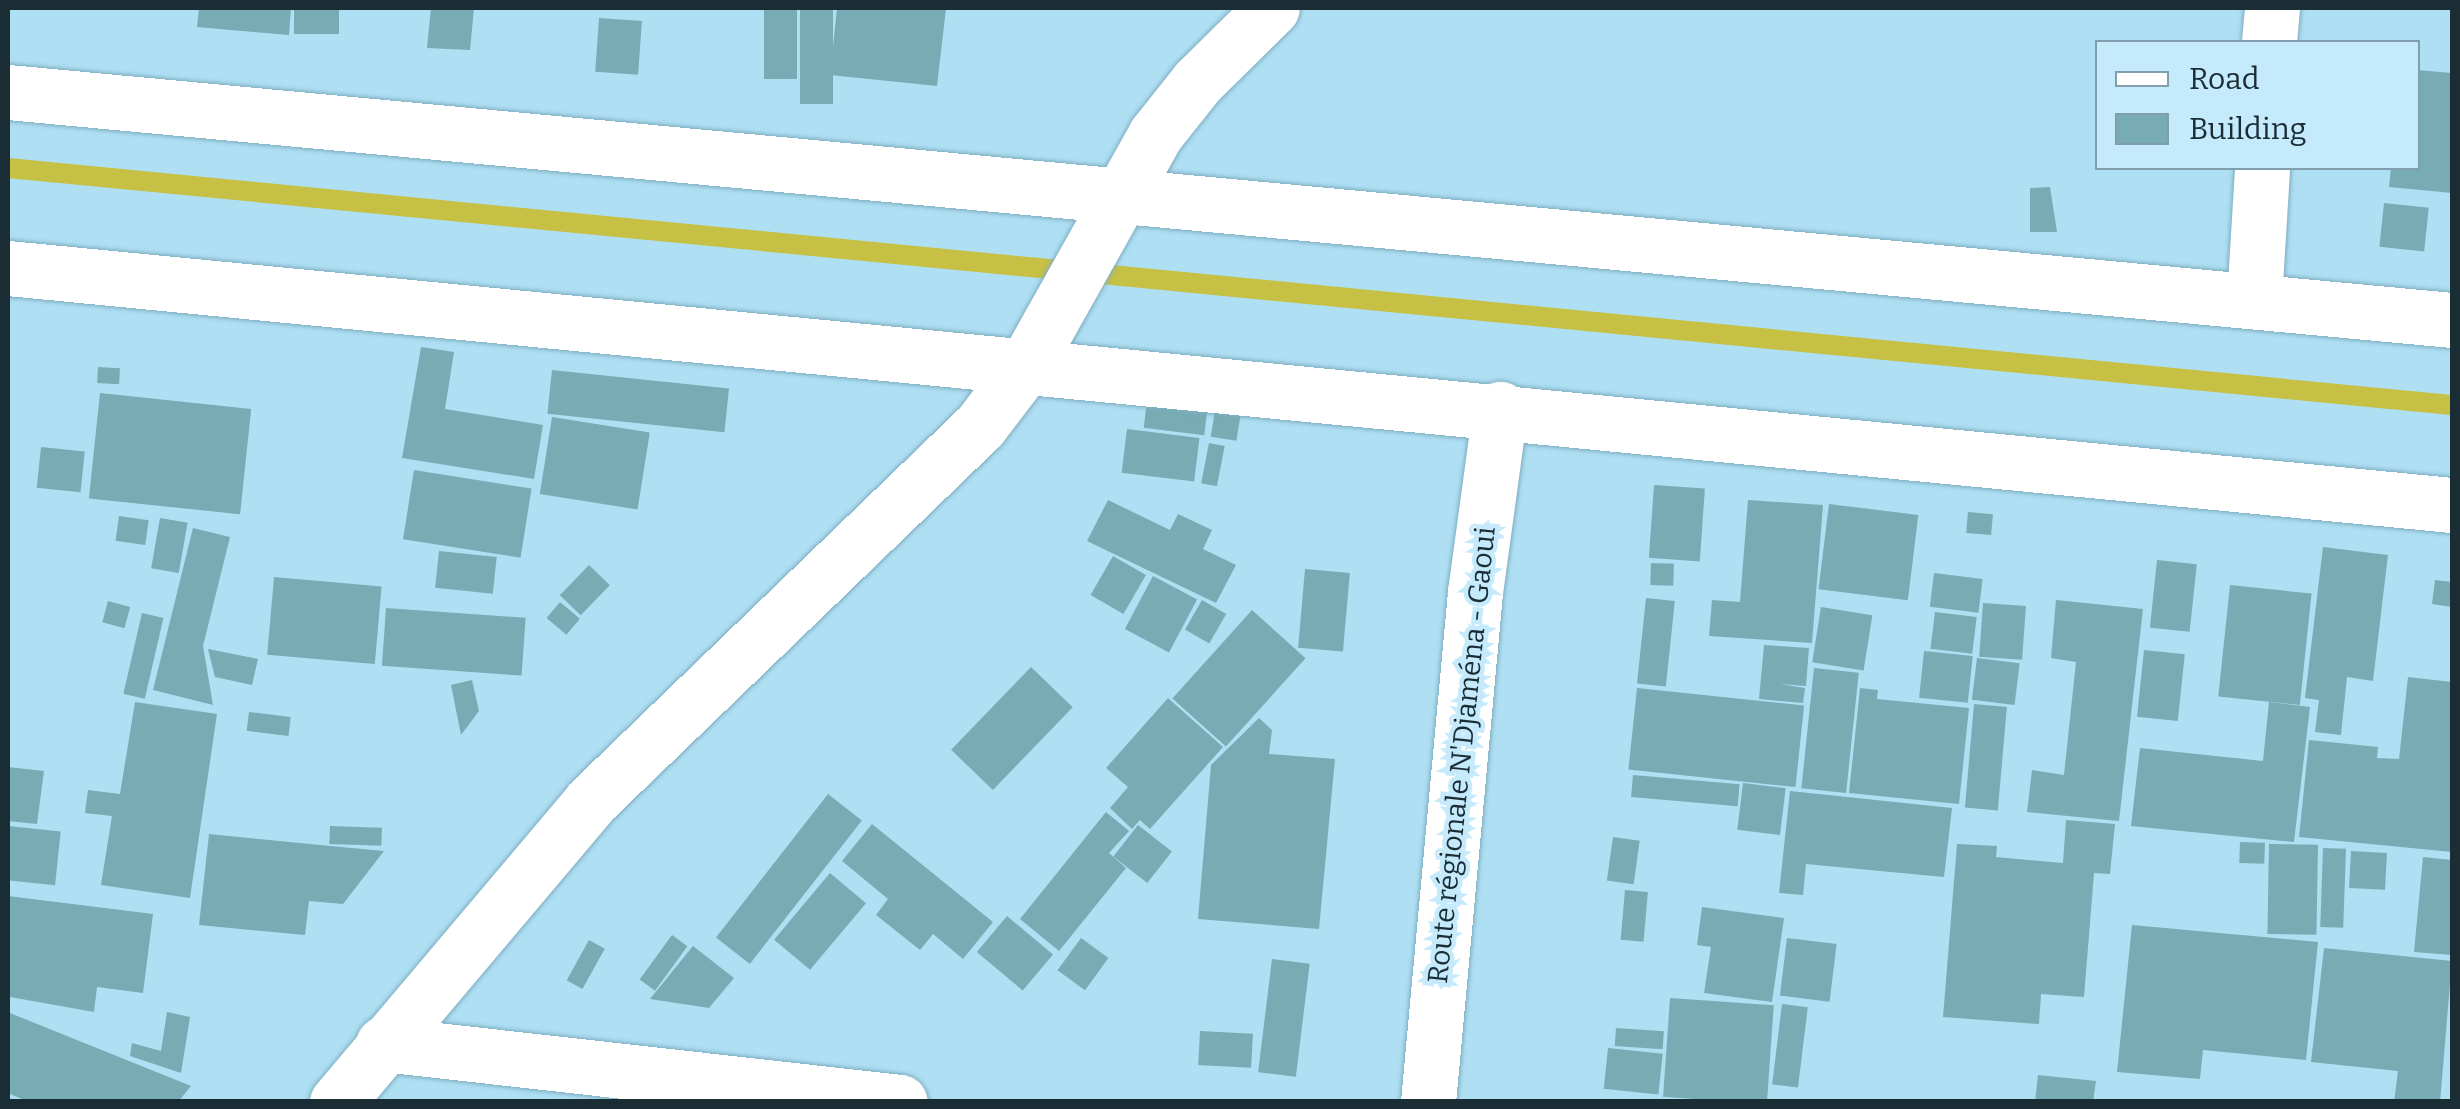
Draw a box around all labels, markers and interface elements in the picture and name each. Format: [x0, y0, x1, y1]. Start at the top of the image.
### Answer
legend [2095, 40, 2420, 170]
text: Road [2189, 61, 2260, 97]
text: Building [2189, 111, 2307, 147]
street label: Route régionale N'Djaména - Gaoui [1421, 525, 1503, 985]

